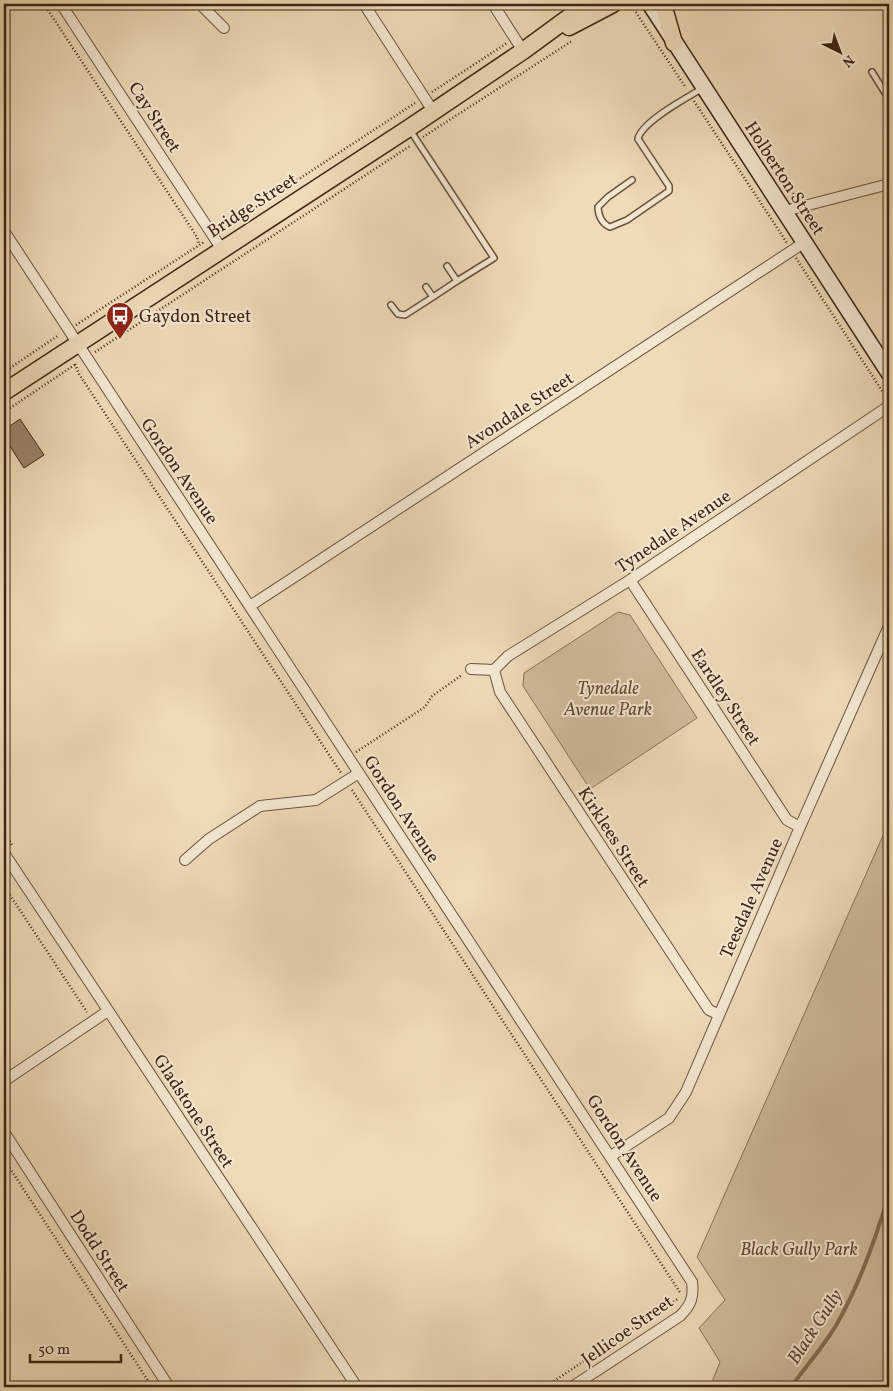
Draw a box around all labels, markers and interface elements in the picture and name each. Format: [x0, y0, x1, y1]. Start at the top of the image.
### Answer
north arrow [816, 28, 866, 78]
text: N [838, 50, 858, 71]
street label: Cay Street [121, 77, 186, 158]
street label: Holberton Street [737, 117, 830, 241]
street label: Bridge Street [203, 168, 303, 245]
bus stop icon: Gaydon Street [105, 301, 135, 340]
place label: Gaydon Street [139, 305, 251, 330]
street label: Avondale Street [461, 367, 579, 456]
street label: Gordon Avenue [134, 414, 224, 530]
street label: Tynedale Avenue [611, 484, 736, 580]
street label: Eardley Street [684, 644, 766, 751]
park label: Tynedale Avenue Park [563, 677, 652, 723]
street label: Gordon Avenue [357, 751, 445, 868]
street label: Kirklees Street [571, 782, 655, 893]
street label: Teesdale Avenue [715, 834, 790, 963]
street label: Gladstone Street [147, 1050, 239, 1174]
street label: Gordon Avenue [580, 1090, 668, 1207]
street label: Dodd Street [63, 1206, 135, 1298]
park label: Black Gully Park [740, 1238, 858, 1263]
water label: Black Gully [782, 1284, 850, 1370]
street label: Jellicoe Street [577, 1290, 679, 1372]
scale bar [30, 1331, 121, 1363]
text: 50 m [38, 1340, 70, 1361]

